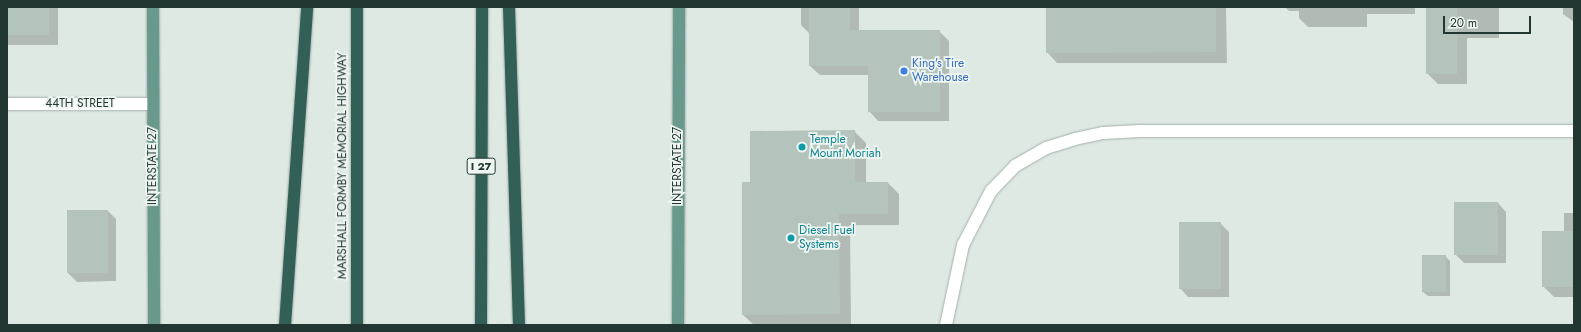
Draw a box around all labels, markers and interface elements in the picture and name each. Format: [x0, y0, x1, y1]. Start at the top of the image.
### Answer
scale bar [1445, 8, 1533, 34]
text: 20 m [1450, 14, 1477, 32]
street label: MARSHALL FORMBY MEMORIAL HIGHWAY [336, 53, 350, 279]
place label: King's Tire Warehouse [912, 57, 969, 85]
marker: King's Tire Warehouse [899, 66, 909, 76]
street label: 44TH STREET [45, 97, 115, 111]
street label: INTERSTATE 27 [146, 127, 160, 205]
street label: INTERSTATE 27 [671, 127, 685, 205]
place label: Temple Mount Moriah [810, 133, 881, 161]
marker: Temple Mount Moriah [797, 142, 807, 152]
road number: I 27 [466, 157, 496, 175]
place label: Diesel Fuel Systems [799, 224, 855, 252]
marker: Diesel Fuel Systems [786, 233, 796, 243]

